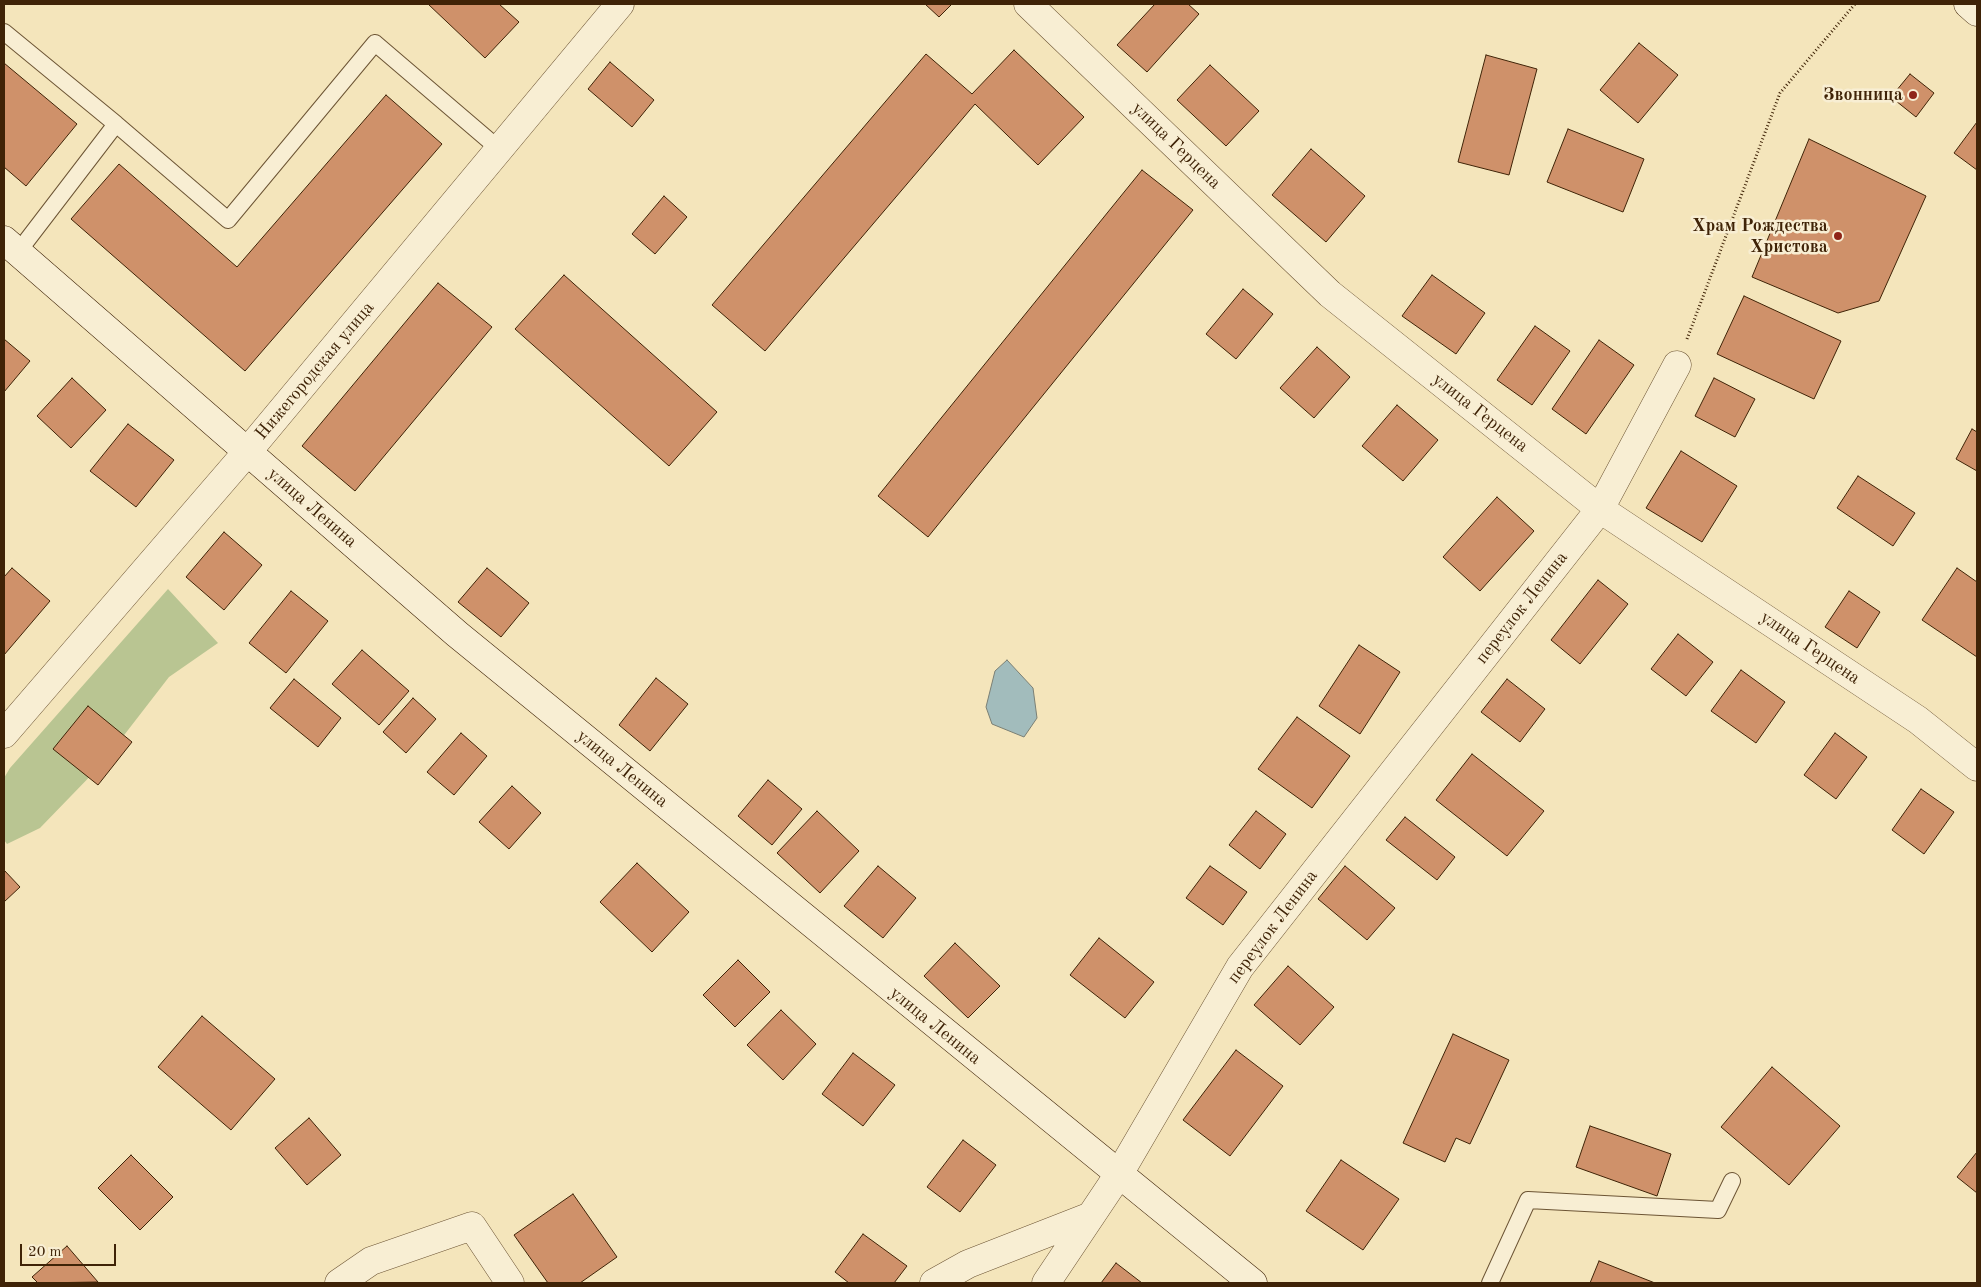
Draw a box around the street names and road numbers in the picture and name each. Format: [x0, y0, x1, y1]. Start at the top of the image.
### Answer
street label: улица Герцена [1127, 98, 1225, 194]
street label: Нижегородская улица [251, 298, 379, 444]
street label: улица Герцена [1428, 369, 1532, 457]
street label: улица Ленина [263, 463, 361, 553]
street label: переулок Ленина [1471, 547, 1573, 669]
street label: улица Герцена [1756, 607, 1864, 689]
street label: улица Ленина [572, 725, 672, 813]
street label: переулок Ленина [1223, 866, 1323, 988]
street label: улица Ленина [885, 982, 985, 1070]

